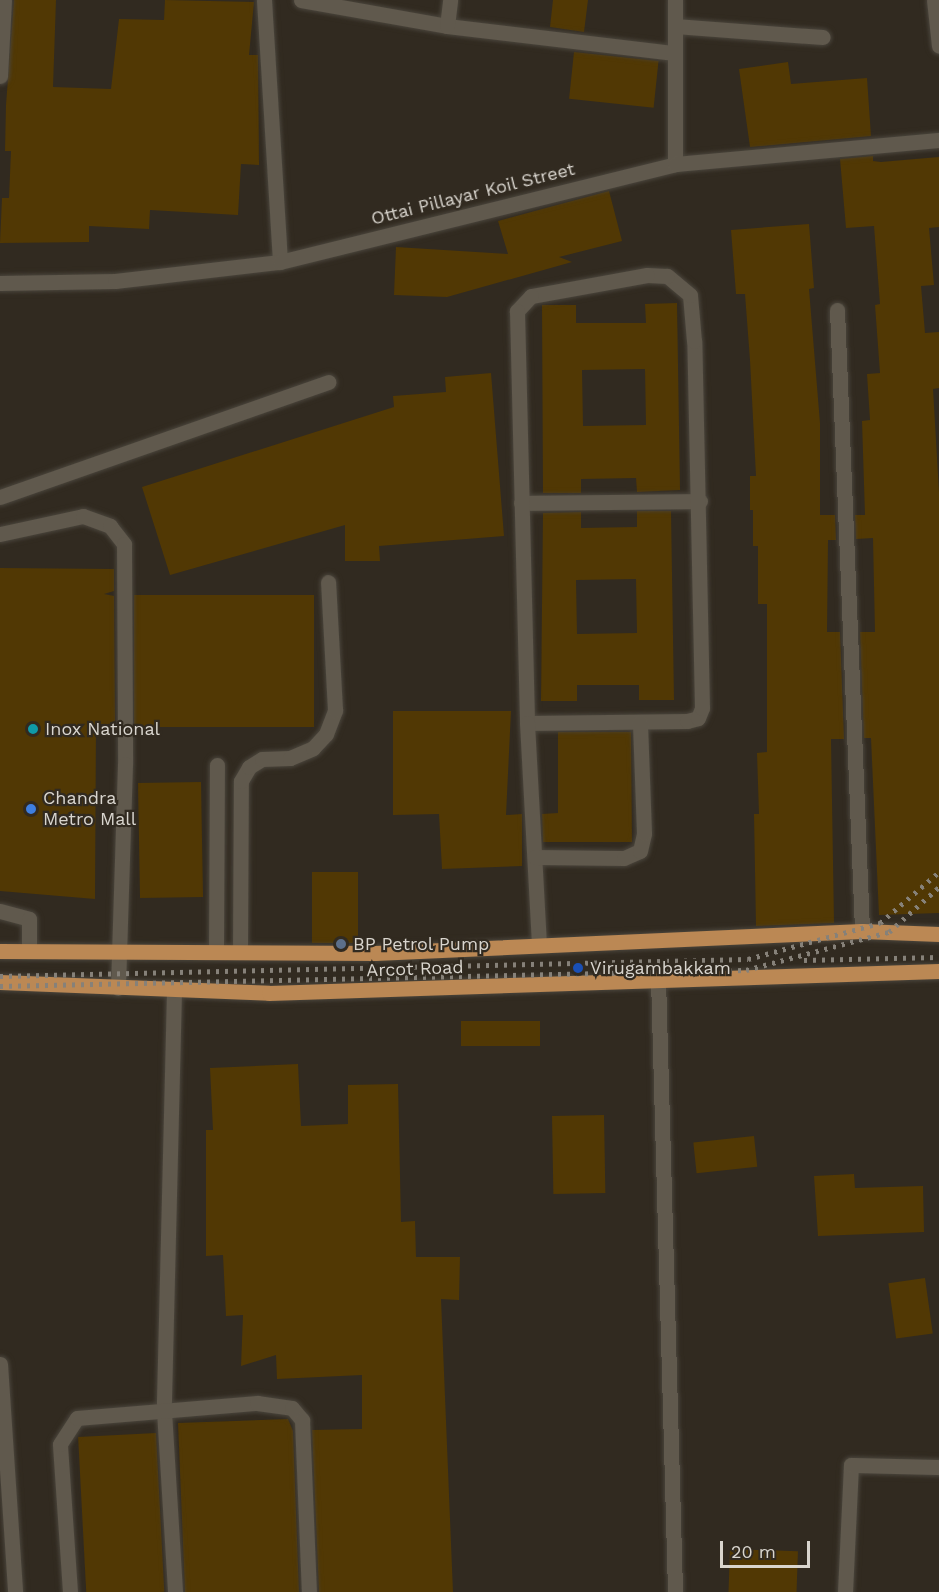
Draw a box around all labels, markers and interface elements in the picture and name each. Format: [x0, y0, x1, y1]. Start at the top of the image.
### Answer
street label: Ottai Pillayar Koil Street [368, 158, 578, 230]
place label: Inox National [45, 718, 160, 740]
marker: Inox National [26, 722, 40, 736]
place label: Chandra Metro Mall [43, 788, 136, 830]
marker: Chandra Metro Mall [24, 802, 38, 816]
place label: BP Petrol Pump [353, 933, 490, 955]
marker: BP Petrol Pump [334, 937, 348, 951]
street label: Arcot Road [366, 957, 464, 981]
place label: Virugambakkam [590, 957, 731, 979]
marker: Virugambakkam [571, 961, 585, 975]
scale bar [723, 1529, 813, 1567]
text: 20 m [731, 1541, 776, 1562]

